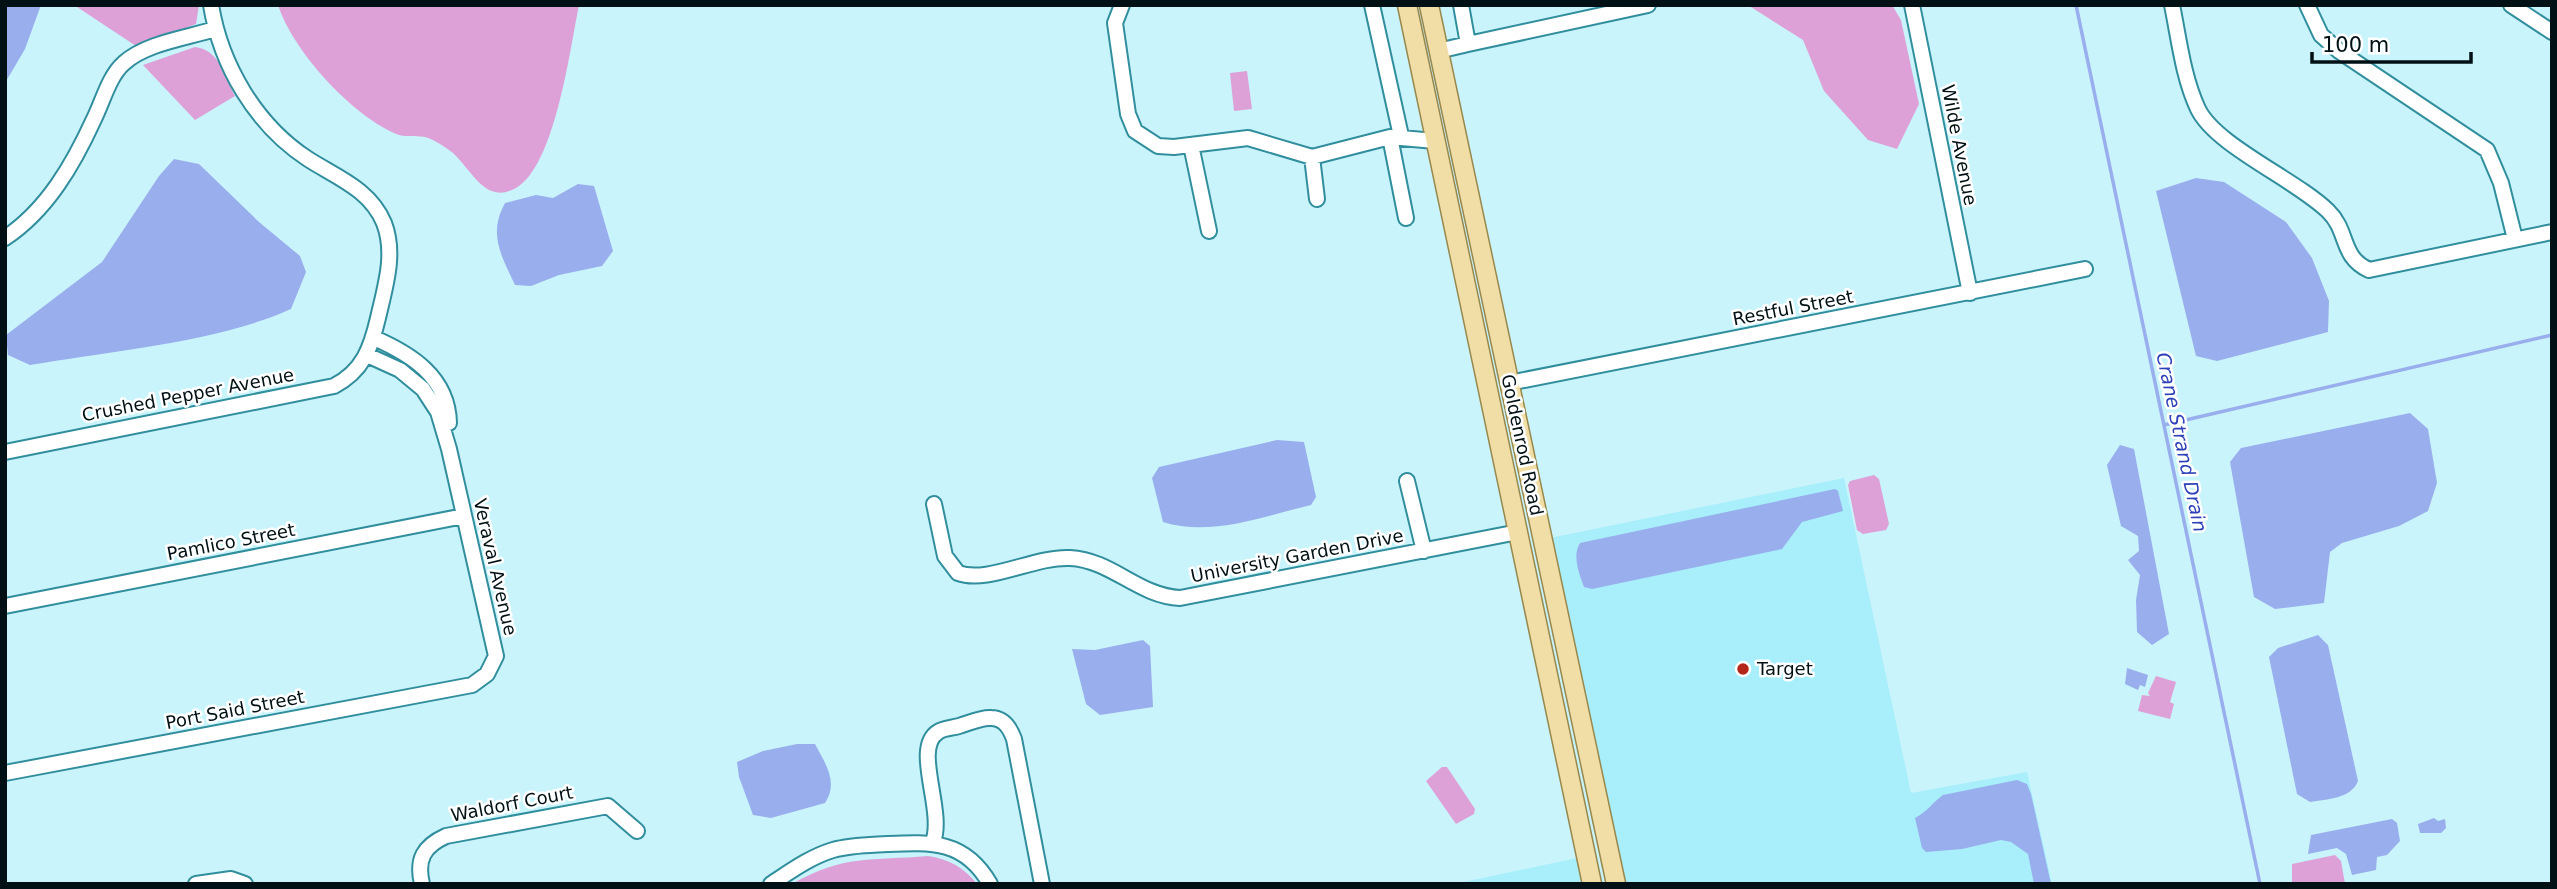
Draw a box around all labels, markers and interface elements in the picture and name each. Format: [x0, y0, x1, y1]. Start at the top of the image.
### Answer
scale bar [2312, 21, 2471, 65]
text: 100 m [2322, 33, 2389, 57]
street label: Wilde Avenue [1937, 83, 1981, 207]
street label: Restful Street [1731, 286, 1855, 329]
water label: Crane Strand Drain [2152, 350, 2212, 534]
street label: Crushed Pepper Avenue [80, 364, 296, 425]
street label: Goldenrod Road [1497, 372, 1548, 518]
street label: Veraval Avenue [470, 496, 521, 637]
street label: Pamlico Street [165, 519, 297, 564]
street label: University Garden Drive [1189, 525, 1405, 586]
place label: Target [1756, 658, 1813, 679]
marker: Target [1735, 661, 1751, 677]
street label: Port Said Street [164, 686, 306, 733]
street label: Waldorf Court [449, 781, 575, 826]

